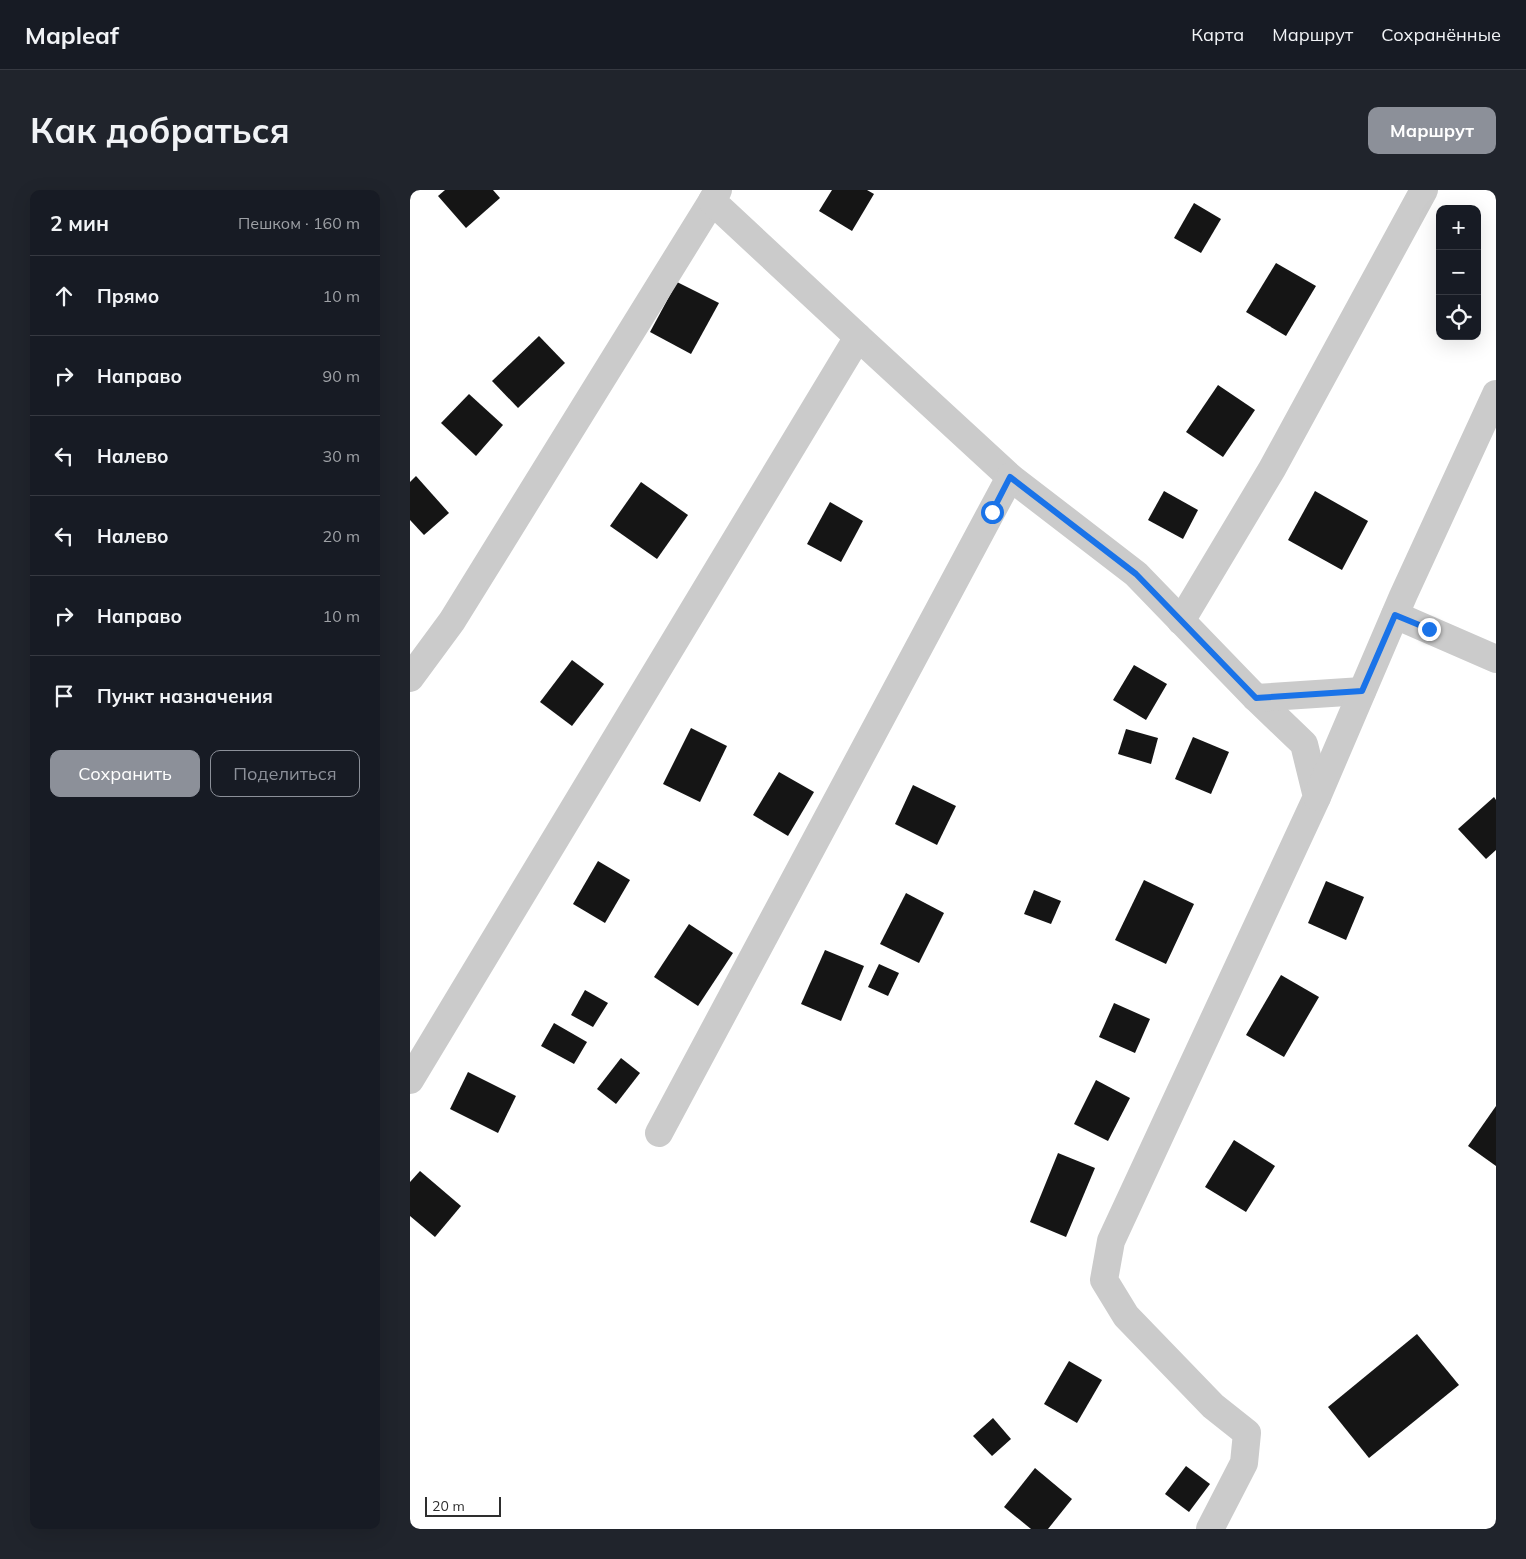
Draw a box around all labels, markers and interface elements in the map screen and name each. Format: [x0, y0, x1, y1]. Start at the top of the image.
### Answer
text: Mapleaf [25, 20, 119, 50]
text: Карта [1191, 23, 1244, 46]
text: Маршрут [1272, 23, 1353, 46]
text: Сохранённые [1381, 23, 1501, 46]
button: Маршрут [1368, 107, 1496, 154]
text: Как добраться [30, 108, 290, 152]
map controls [1436, 205, 1481, 340]
button: + [1436, 205, 1481, 250]
text: 2 мин [50, 210, 109, 236]
text: Пешком · 160 m [238, 213, 360, 233]
button: − [1436, 250, 1481, 295]
icon: ahead [50, 282, 78, 310]
text: Прямо [97, 284, 159, 308]
text: 10 m [323, 286, 360, 306]
button: locate [1436, 295, 1481, 340]
icon: right [50, 362, 78, 390]
text: Направо [97, 364, 182, 388]
text: 90 m [323, 366, 360, 386]
icon: left [50, 442, 78, 470]
text: Налево [97, 444, 169, 468]
text: 30 m [323, 446, 360, 466]
route start [981, 501, 1004, 524]
icon: left [50, 522, 78, 550]
text: Налево [97, 524, 169, 548]
text: 20 m [323, 526, 360, 546]
icon: right [50, 602, 78, 630]
text: Направо [97, 604, 182, 628]
text: 10 m [323, 606, 360, 626]
route end [1418, 618, 1441, 641]
icon: arrive [50, 682, 78, 710]
text: Пункт назначения [97, 684, 273, 708]
button: Сохранить [50, 750, 200, 797]
button: Поделиться [210, 750, 360, 797]
scale bar [425, 1494, 501, 1517]
text: 20 m [432, 1497, 465, 1515]

